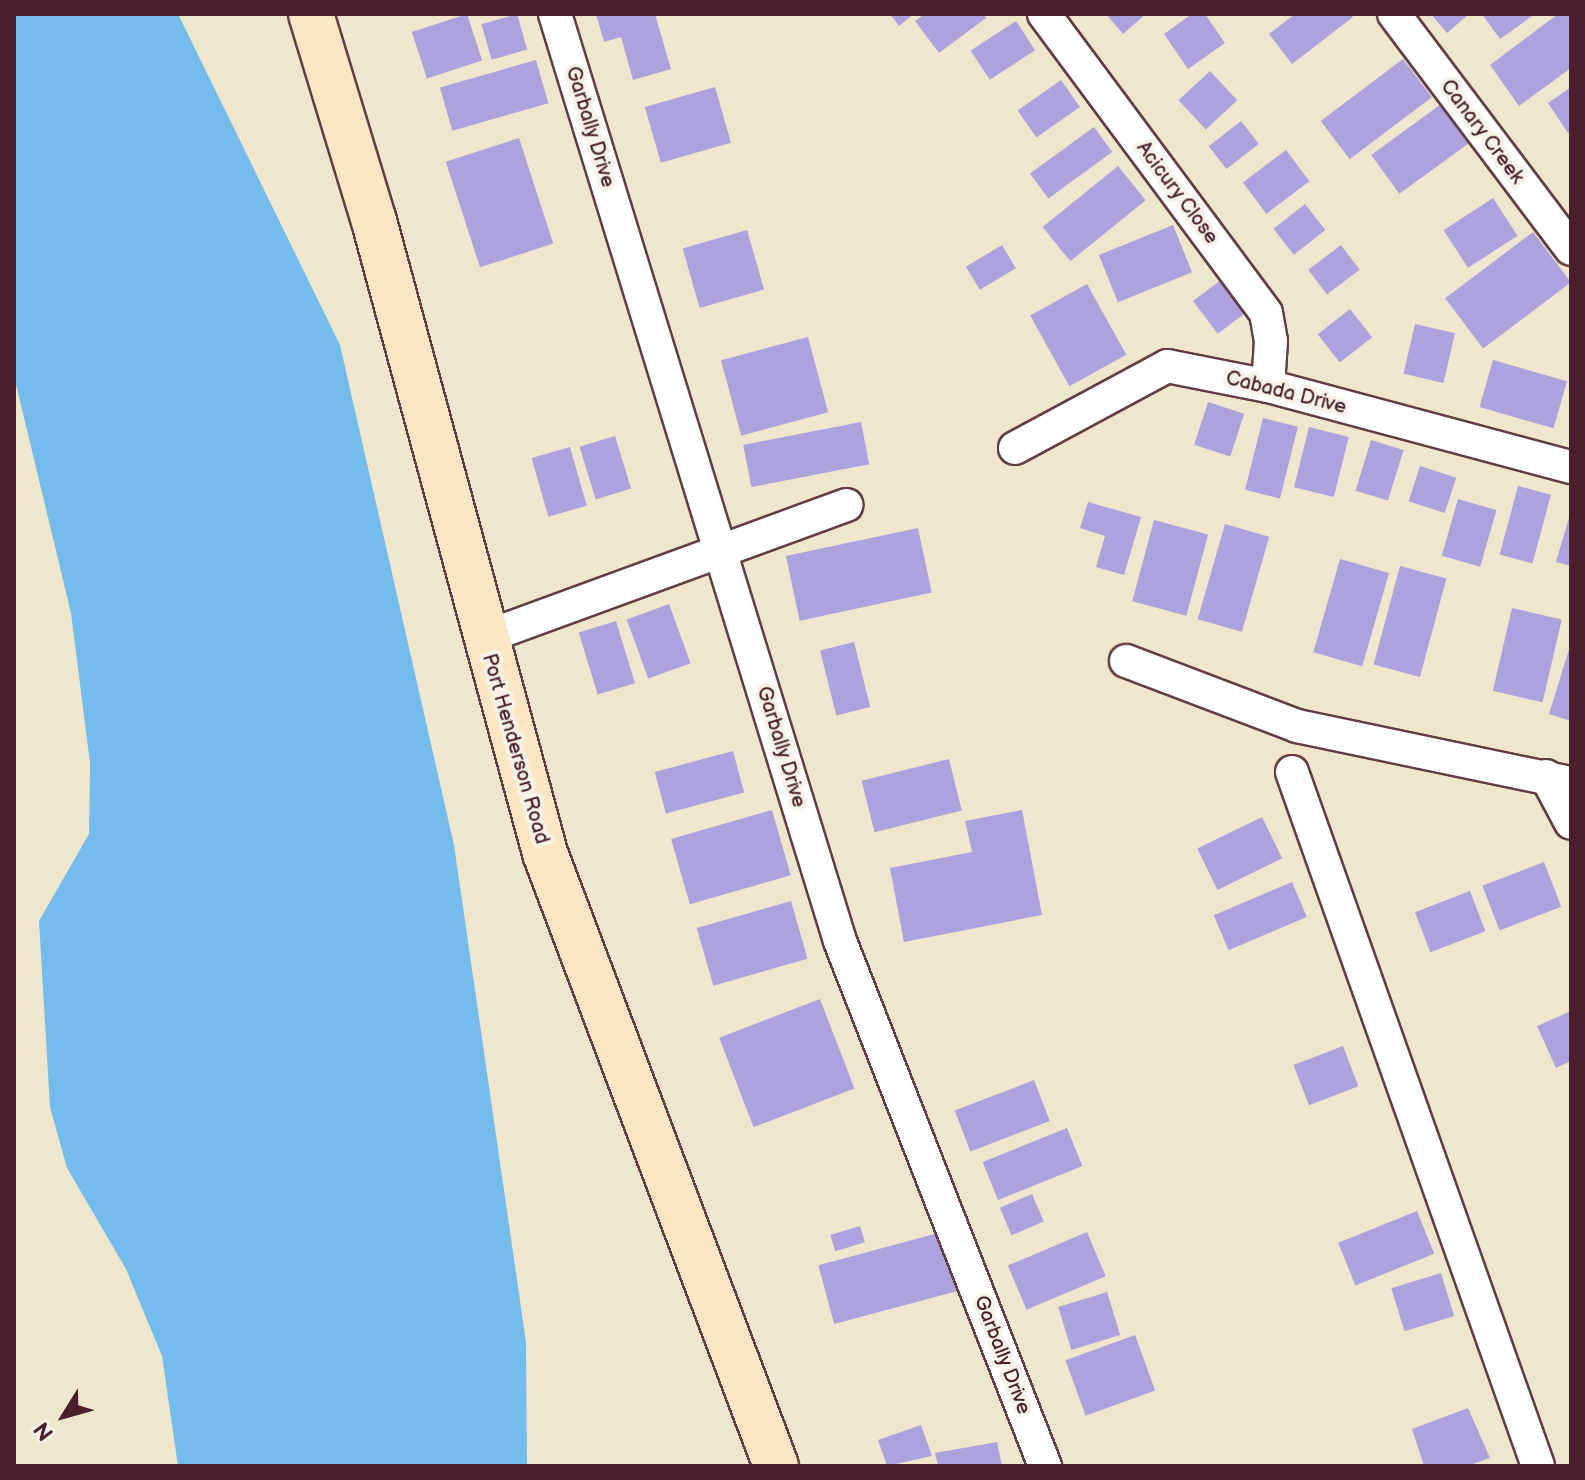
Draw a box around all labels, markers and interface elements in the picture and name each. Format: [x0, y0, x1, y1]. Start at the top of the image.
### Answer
street label: Garbally Drive [560, 63, 620, 191]
street label: Canary Creek [1435, 75, 1529, 189]
street label: Acicury Close [1130, 137, 1224, 249]
street label: Cabada Drive [1223, 366, 1349, 420]
street label: Port Henderson Road [476, 651, 554, 847]
street label: Garbally Drive [751, 683, 811, 811]
street label: Garbally Drive [968, 1292, 1036, 1418]
north arrow [24, 1376, 104, 1456]
text: N [29, 1416, 60, 1445]

